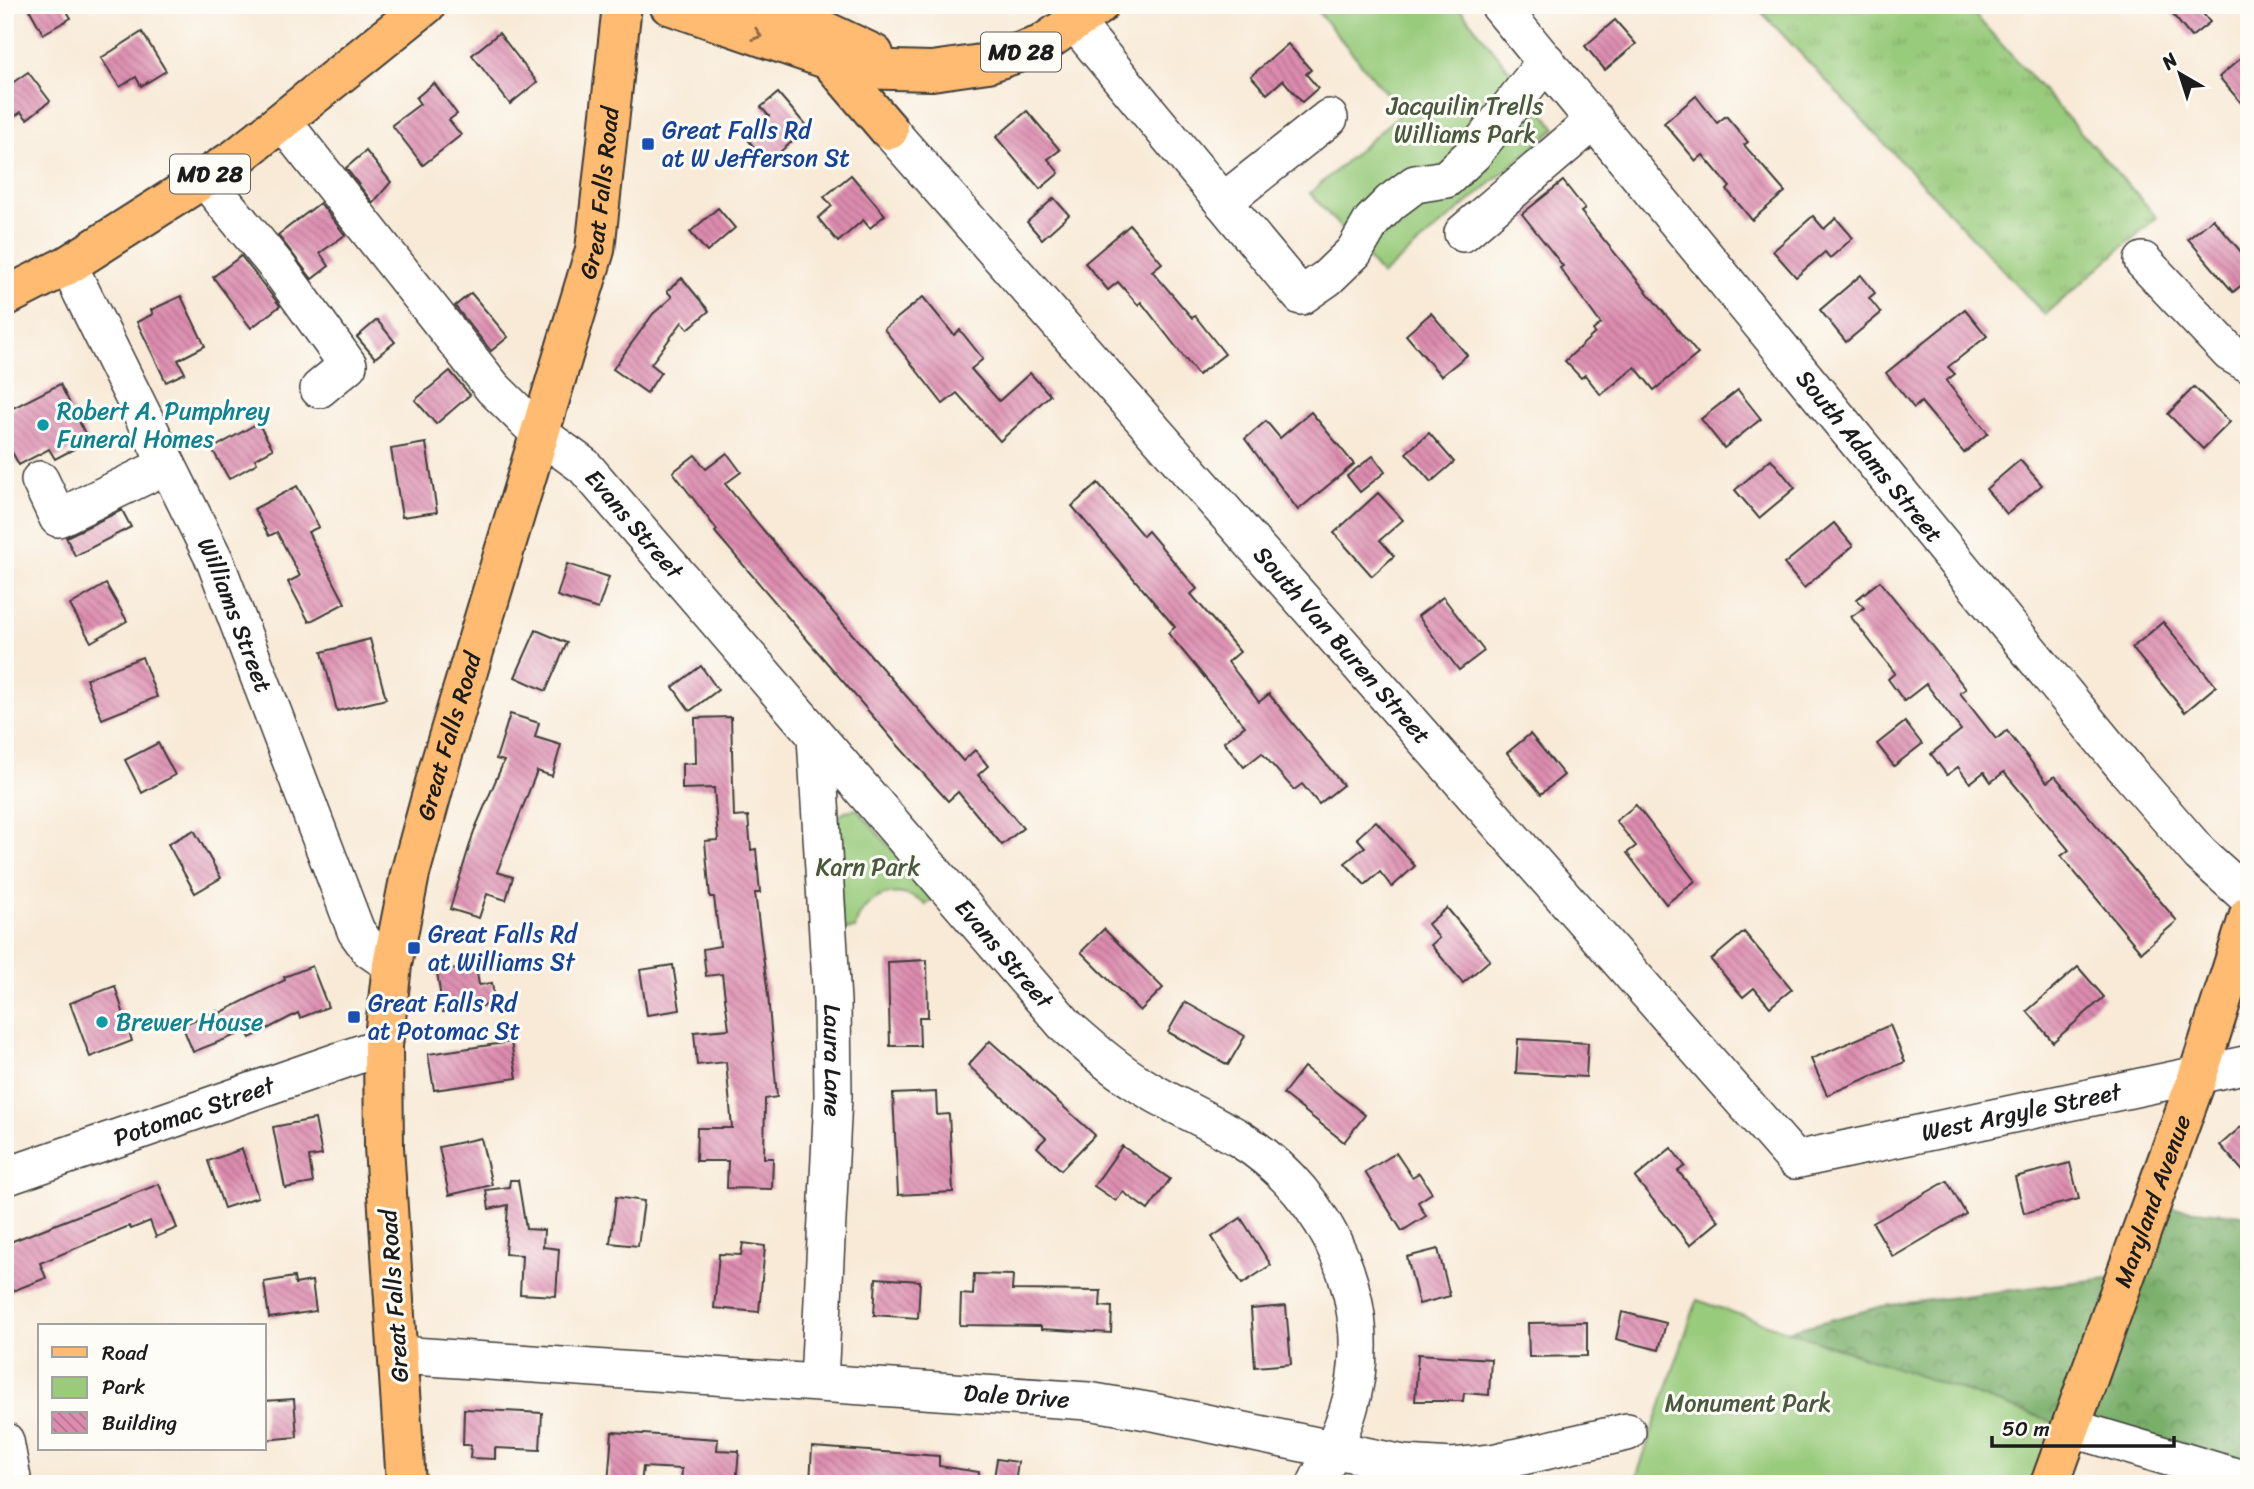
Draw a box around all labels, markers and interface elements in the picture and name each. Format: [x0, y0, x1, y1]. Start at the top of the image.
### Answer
one-way arrow [750, 27, 762, 41]
road number: MD 28 [981, 32, 1061, 72]
north arrow [2146, 38, 2216, 108]
text: N [2153, 44, 2186, 79]
park label: Jacquilin Trells Williams Park [1385, 85, 1544, 155]
street label: Great Falls Road [566, 103, 632, 284]
place label: Great Falls Rd at W Jefferson St [662, 109, 850, 179]
marker: Great Falls Rd at W Jefferson St [640, 136, 656, 152]
road number: MD 28 [170, 154, 250, 194]
street label: South Adams Street [1785, 360, 1954, 553]
place label: Robert A. Pumphrey Funeral Homes [57, 390, 271, 460]
marker: Robert A. Pumphrey Funeral Homes [35, 417, 51, 433]
street label: Evans Street [574, 459, 695, 590]
street label: Williams Street [185, 530, 284, 699]
street label: South Van Buren Street [1243, 536, 1442, 754]
street label: Great Falls Road [405, 646, 494, 825]
park label: Karn Park [816, 846, 920, 888]
street label: Evans Street [944, 889, 1065, 1020]
place label: Great Falls Rd at Williams St [428, 913, 578, 983]
marker: Great Falls Rd at Williams St [406, 940, 422, 956]
place label: Great Falls Rd at Potomac St [368, 982, 520, 1052]
place label: Brewer House [116, 1001, 263, 1043]
street label: Laura Lane [811, 1004, 854, 1118]
marker: Great Falls Rd at Potomac St [346, 1009, 362, 1025]
marker: Brewer House [94, 1014, 110, 1030]
street label: Potomac Street [108, 1064, 281, 1159]
street label: West Argyle Street [1917, 1070, 2126, 1154]
street label: Maryland Avenue [2102, 1109, 2203, 1293]
street label: Great Falls Road [367, 1207, 421, 1384]
legend [38, 1324, 266, 1450]
text: Road [102, 1334, 149, 1372]
text: Park [102, 1368, 145, 1406]
street label: Dale Drive [962, 1372, 1071, 1421]
park label: Monument Park [1665, 1382, 1831, 1424]
text: Building [102, 1404, 178, 1442]
scale bar [1992, 1405, 2174, 1449]
text: 50 m [2002, 1410, 2050, 1448]

